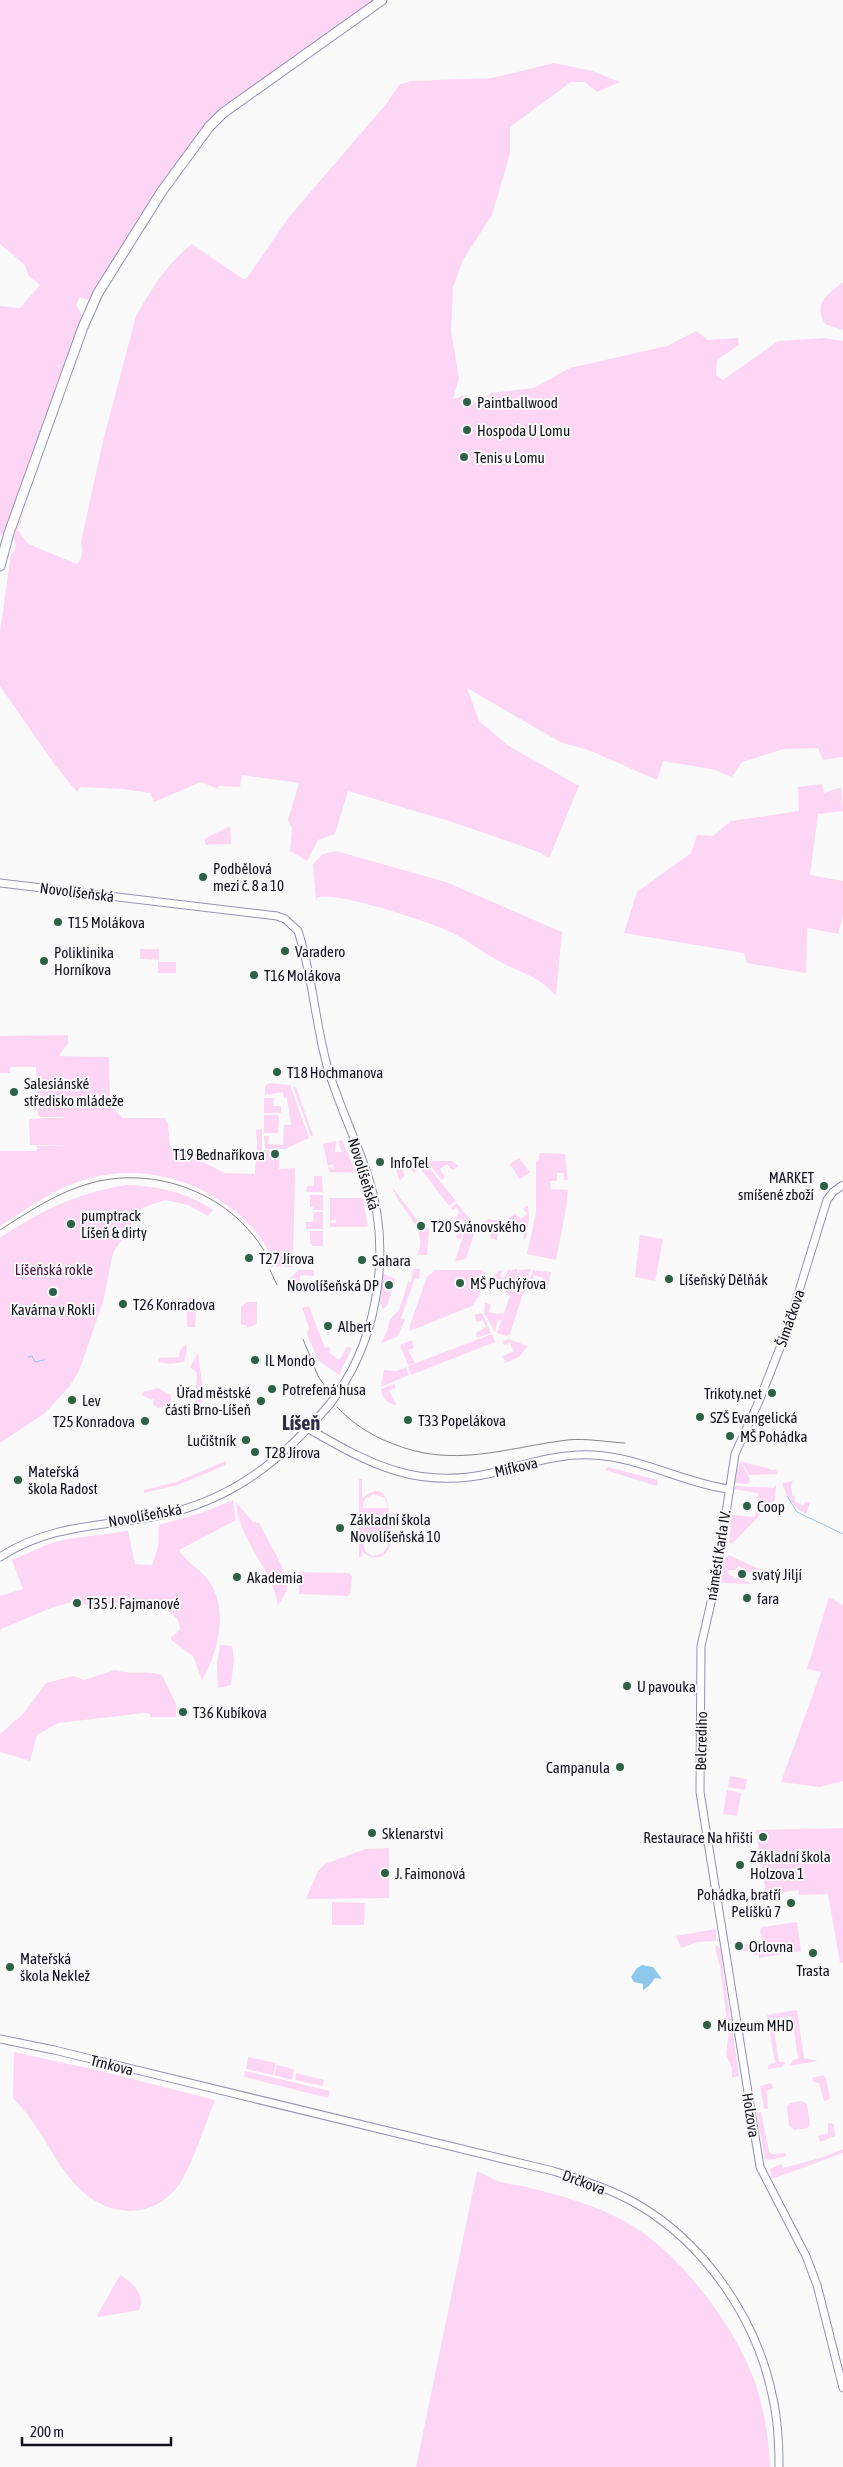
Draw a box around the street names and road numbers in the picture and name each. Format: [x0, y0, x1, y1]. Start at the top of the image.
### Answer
street label: Novolíšeňská [39, 879, 115, 905]
street label: Novolíšeňská [345, 1136, 383, 1212]
street label: Šimáčkova [772, 1287, 808, 1349]
street label: Mifkova [493, 1454, 539, 1480]
street label: Novolíšeňská [107, 1500, 183, 1530]
street label: náměstí Karla IV. [702, 1508, 734, 1602]
street label: Belcrediho [692, 1711, 710, 1771]
street label: Trnkova [89, 2051, 135, 2079]
street label: Holzova [739, 2091, 763, 2139]
street label: Drčkova [560, 2166, 608, 2198]

